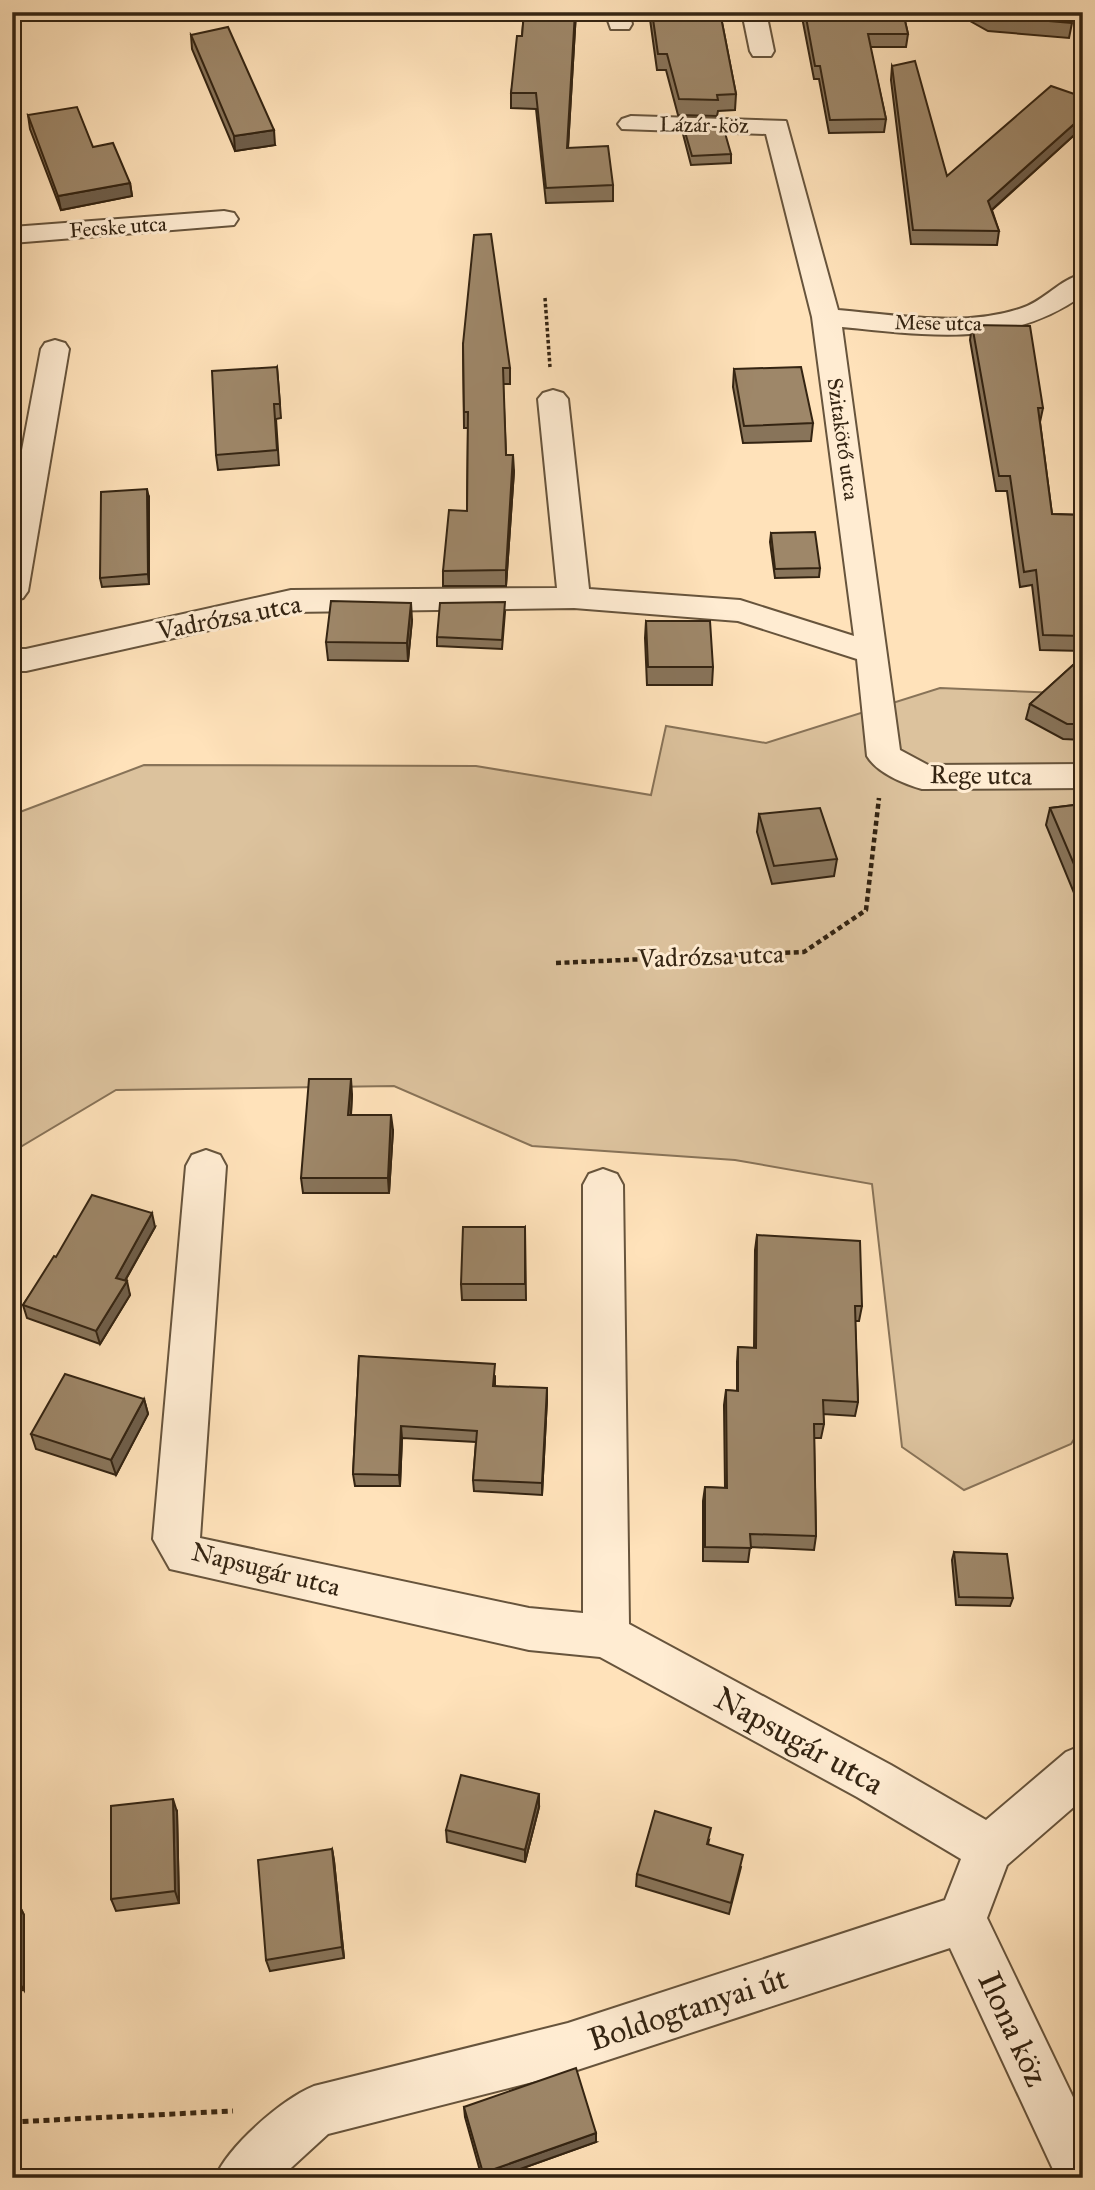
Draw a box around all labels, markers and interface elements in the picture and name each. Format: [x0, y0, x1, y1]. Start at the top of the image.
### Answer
street label: Lázár-köz [659, 111, 749, 139]
street label: Fecske utca [68, 211, 168, 243]
street label: Mese utca [894, 309, 982, 337]
street label: Szitakötő utca [822, 376, 864, 502]
street label: Vadrózsa utca [153, 587, 304, 647]
street label: Rege utca [929, 758, 1033, 792]
street label: Vadrózsa utca [636, 937, 785, 975]
street label: Napsugár utca [188, 1535, 344, 1603]
street label: Napsugár utca [708, 1679, 891, 1804]
street label: Boldogtanyai út [583, 1958, 793, 2060]
street label: Ilona köz [970, 1965, 1057, 2093]

